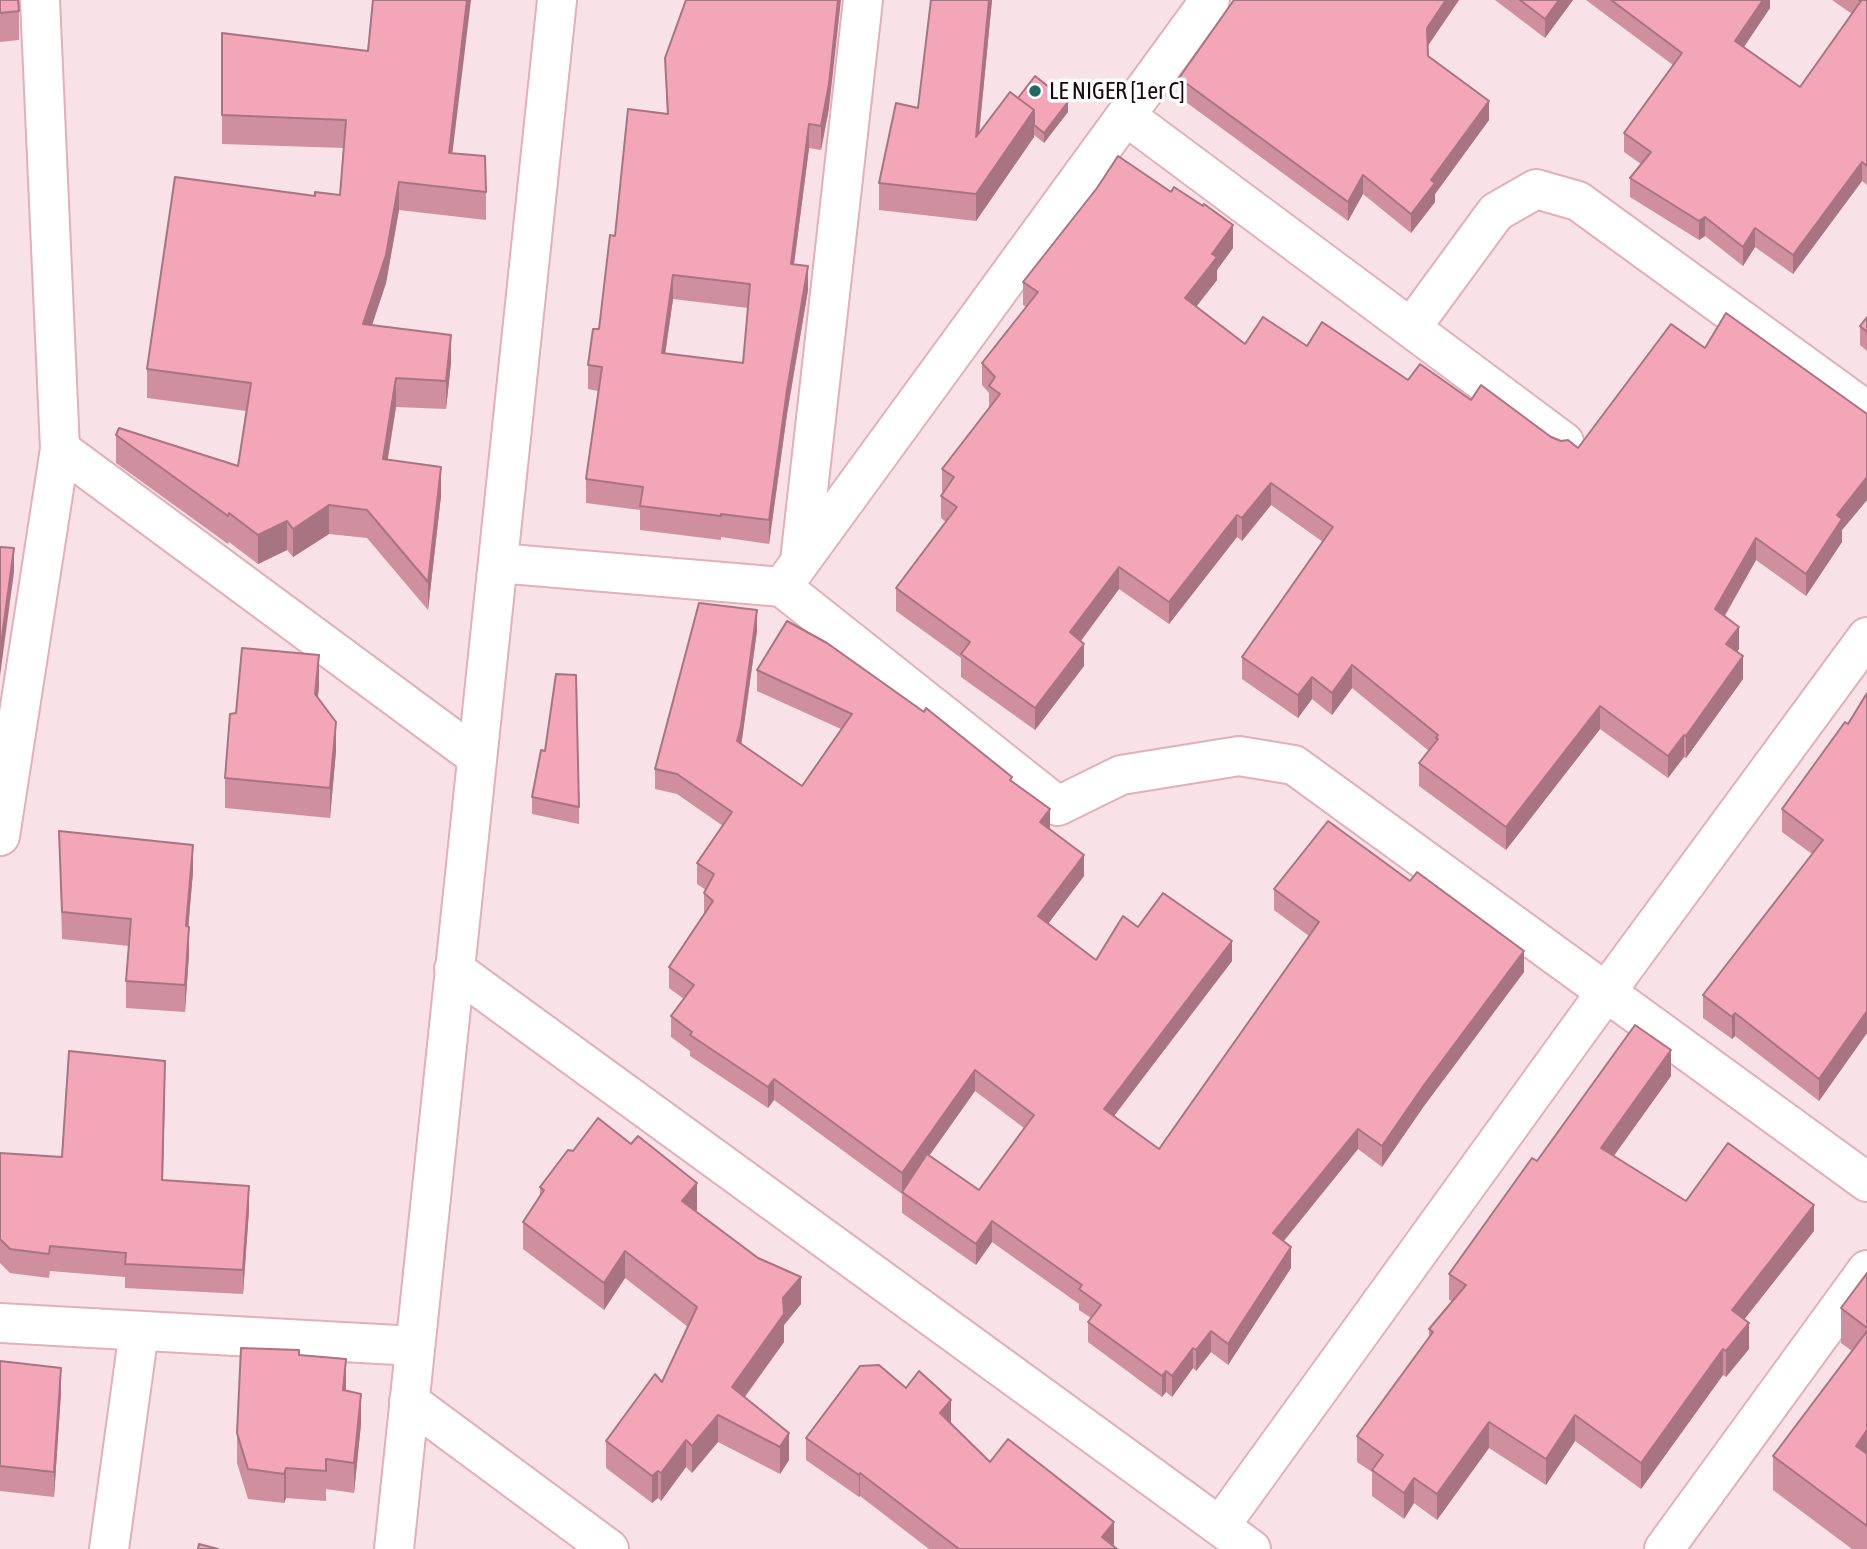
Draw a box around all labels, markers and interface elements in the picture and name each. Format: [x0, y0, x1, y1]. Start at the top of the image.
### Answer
place label: LE NIGER [1er C] [1049, 77, 1185, 105]
marker: LE NIGER [1er C] [1027, 83, 1043, 99]

